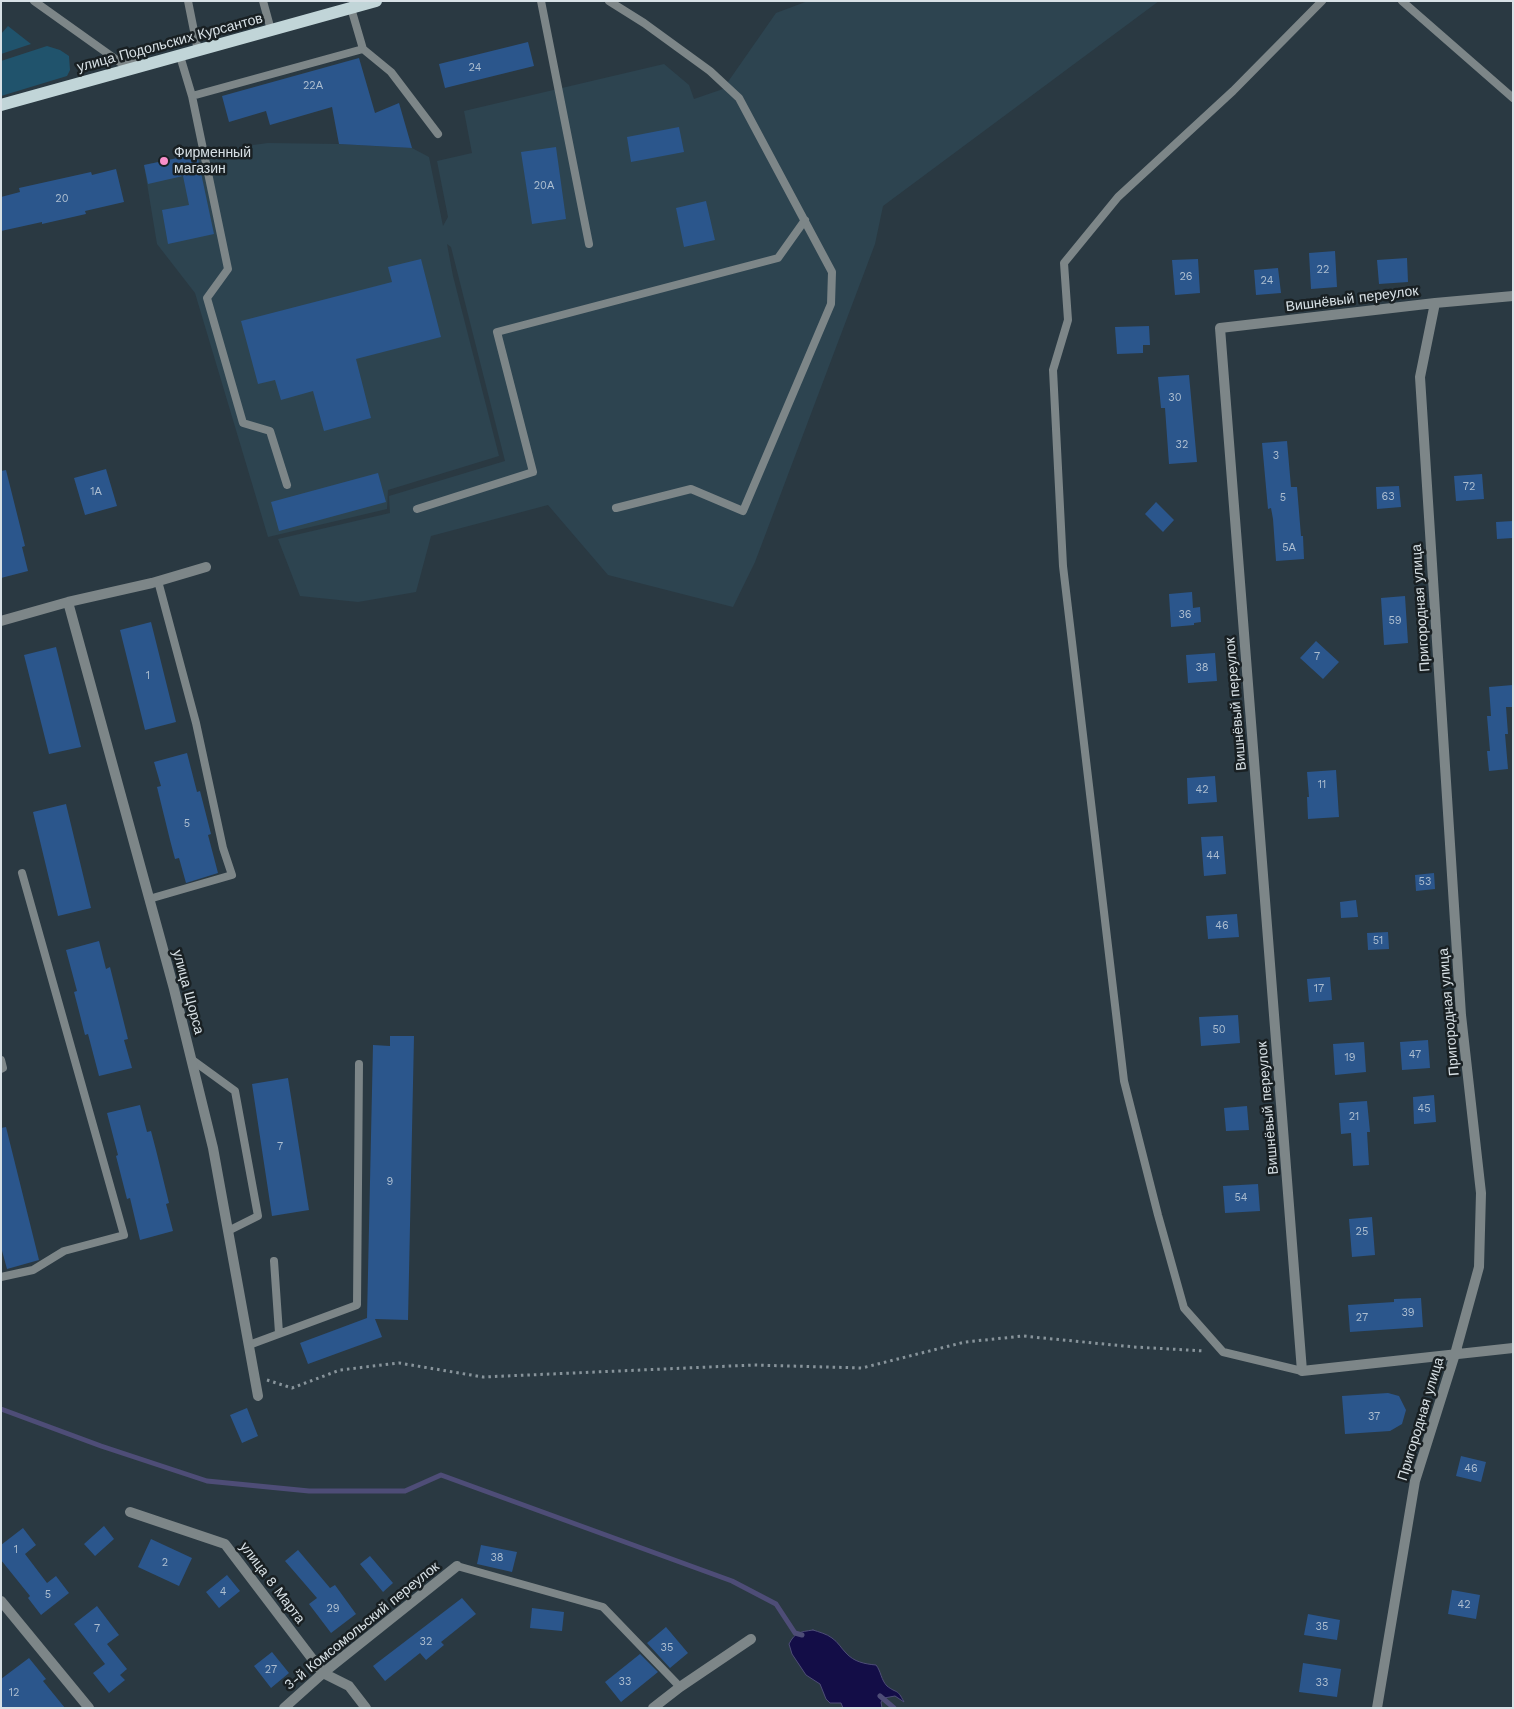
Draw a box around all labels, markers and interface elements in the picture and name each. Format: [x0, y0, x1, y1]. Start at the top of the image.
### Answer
street label: улица Подольских Курсантов [75, 10, 265, 76]
house number: 24 [469, 61, 481, 75]
house number: 22А [303, 79, 323, 93]
place label: Фирменный магазин [174, 145, 251, 178]
marker: Фирменный магазин [158, 155, 170, 167]
house number: 20А [534, 179, 554, 193]
house number: 20 [55, 192, 69, 206]
house number: 22 [1317, 263, 1329, 277]
house number: 26 [1179, 270, 1193, 284]
house number: 24 [1261, 274, 1273, 288]
street label: Вишнёвый переулок [1285, 283, 1419, 315]
house number: 30 [1168, 391, 1182, 405]
house number: 32 [1176, 438, 1188, 452]
house number: 3 [1273, 449, 1279, 463]
house number: 72 [1463, 480, 1475, 494]
house number: 1А [90, 485, 102, 499]
house number: 63 [1381, 490, 1395, 504]
house number: 5 [1280, 491, 1286, 505]
house number: 5А [1282, 541, 1296, 555]
street label: Пригородная улица [1408, 544, 1434, 672]
house number: 36 [1178, 608, 1192, 622]
house number: 59 [1388, 614, 1402, 628]
street label: Вишнёвый переулок [1222, 637, 1250, 771]
house number: 7 [1314, 650, 1320, 664]
house number: 38 [1195, 661, 1209, 675]
house number: 1 [146, 669, 150, 683]
house number: 11 [1318, 778, 1326, 792]
house number: 42 [1195, 783, 1209, 797]
house number: 5 [184, 817, 190, 831]
house number: 44 [1206, 849, 1220, 863]
house number: 53 [1419, 875, 1431, 889]
house number: 46 [1215, 919, 1229, 933]
house number: 51 [1373, 934, 1383, 948]
street label: Пригородная улица [1435, 947, 1463, 1077]
street label: улица Щорса [169, 948, 207, 1036]
house number: 17 [1314, 982, 1324, 996]
house number: 50 [1212, 1023, 1226, 1037]
street label: Вишнёвый переулок [1254, 1041, 1282, 1175]
house number: 47 [1409, 1048, 1421, 1062]
house number: 19 [1344, 1051, 1356, 1065]
house number: 45 [1417, 1102, 1431, 1116]
house number: 21 [1349, 1110, 1359, 1124]
house number: 7 [277, 1140, 283, 1154]
house number: 9 [387, 1175, 393, 1189]
house number: 54 [1234, 1191, 1248, 1205]
house number: 25 [1356, 1225, 1368, 1239]
house number: 39 [1401, 1306, 1415, 1320]
house number: 27 [1356, 1311, 1368, 1325]
street label: Пригородная улица [1394, 1355, 1448, 1483]
house number: 37 [1368, 1410, 1380, 1424]
house number: 46 [1464, 1462, 1478, 1476]
street label: улица 8 Марта [236, 1539, 308, 1627]
house number: 1 [14, 1543, 18, 1557]
house number: 38 [490, 1551, 504, 1565]
house number: 2 [162, 1556, 168, 1570]
street label: 3-й Комсомольский переулок [281, 1558, 443, 1694]
house number: 4 [220, 1585, 226, 1599]
house number: 5 [45, 1588, 51, 1602]
house number: 42 [1457, 1598, 1471, 1612]
house number: 29 [326, 1602, 340, 1616]
house number: 35 [1316, 1620, 1328, 1634]
house number: 7 [94, 1622, 100, 1636]
house number: 32 [420, 1635, 432, 1649]
house number: 35 [661, 1641, 673, 1655]
house number: 27 [265, 1663, 277, 1677]
house number: 33 [619, 1675, 631, 1689]
house number: 33 [1316, 1676, 1328, 1690]
house number: 12 [9, 1686, 19, 1700]

